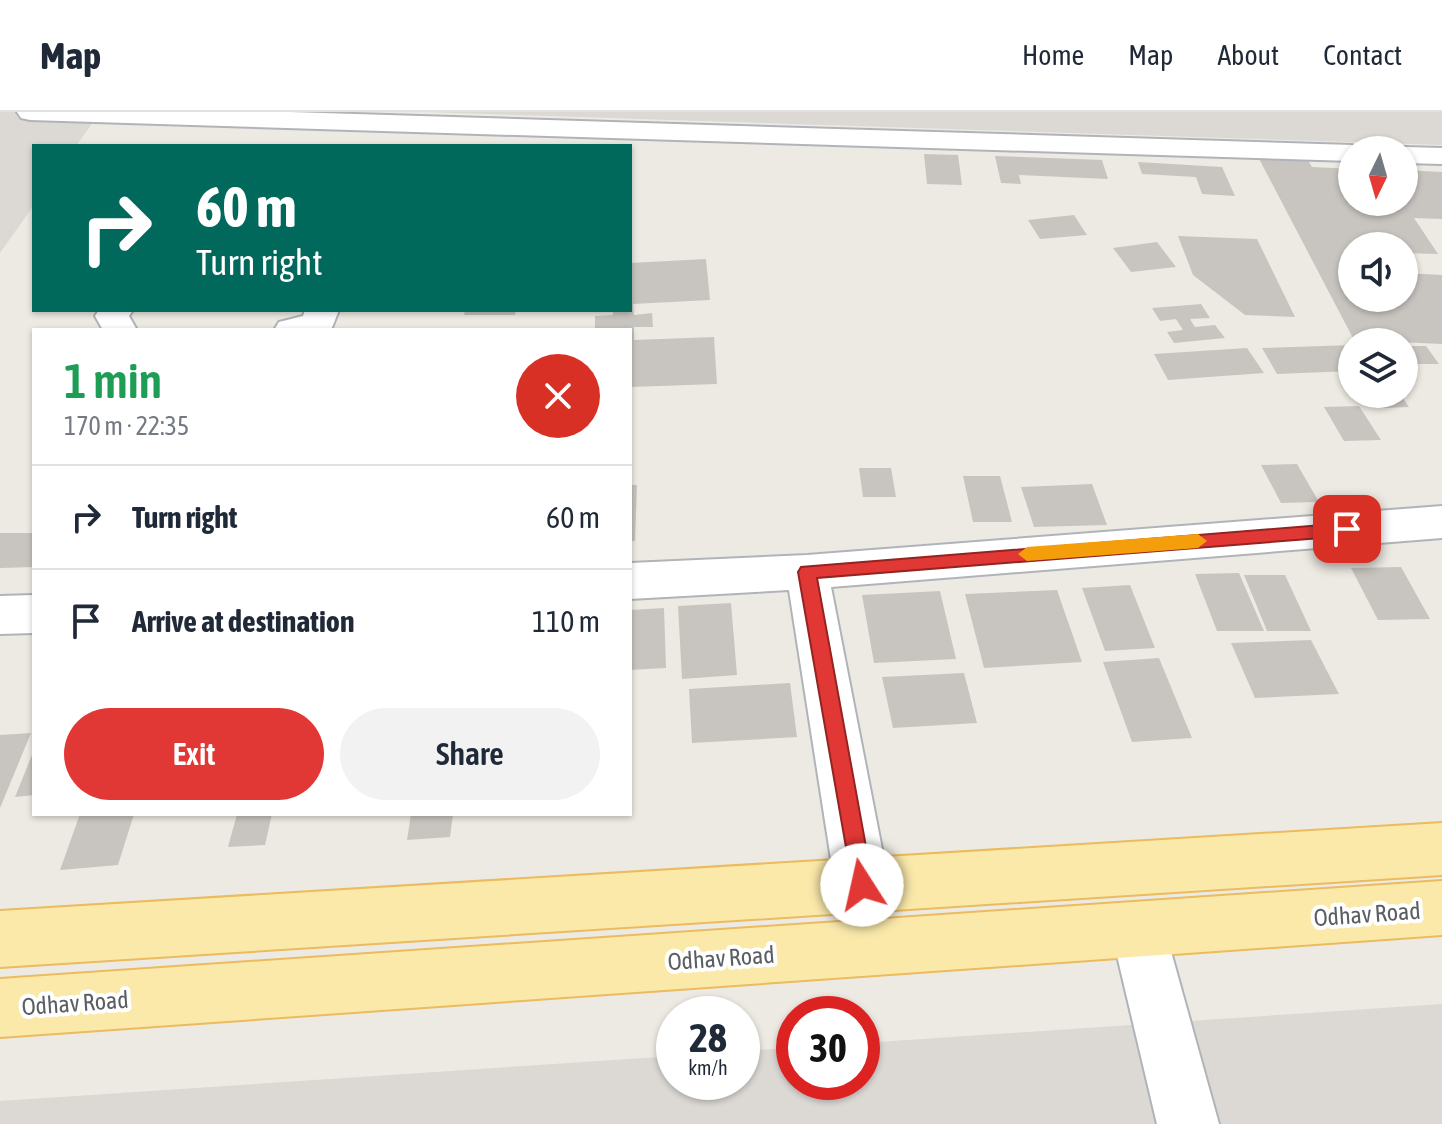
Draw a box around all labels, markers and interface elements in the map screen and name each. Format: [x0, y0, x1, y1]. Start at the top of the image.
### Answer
text: Map [40, 34, 101, 77]
text: Home [1022, 39, 1084, 71]
text: Map [1128, 39, 1173, 71]
text: About [1217, 39, 1279, 71]
text: Contact [1323, 39, 1402, 71]
north arrow [1338, 136, 1418, 216]
map controls [1338, 136, 1418, 408]
text: 60 m [196, 175, 297, 239]
icon: right [64, 176, 168, 280]
button: sound [1338, 232, 1418, 312]
text: Turn right [196, 241, 323, 283]
button: layers [1338, 328, 1418, 408]
text: 1 min [64, 353, 162, 408]
button: close [516, 354, 600, 438]
text: 170 m · 22:35 [64, 411, 189, 441]
icon: right [64, 495, 108, 539]
pin [1313, 495, 1381, 563]
text: Turn right [132, 500, 238, 534]
text: 60 m [546, 500, 600, 534]
icon: arrive [1325, 507, 1369, 551]
icon: arrive [64, 599, 108, 643]
text: Arrive at destination [132, 604, 354, 638]
text: 110 m [532, 604, 600, 638]
button: Exit [64, 708, 324, 800]
button: Share [340, 708, 600, 800]
position arrow [820, 843, 904, 927]
street label: Odhav Road [1313, 897, 1421, 931]
street label: Odhav Road [667, 941, 775, 975]
street label: Odhav Road [21, 986, 129, 1020]
speed limit sign: 30 [776, 996, 880, 1100]
text: 28 [689, 1015, 727, 1060]
text: km/h [688, 1056, 728, 1079]

